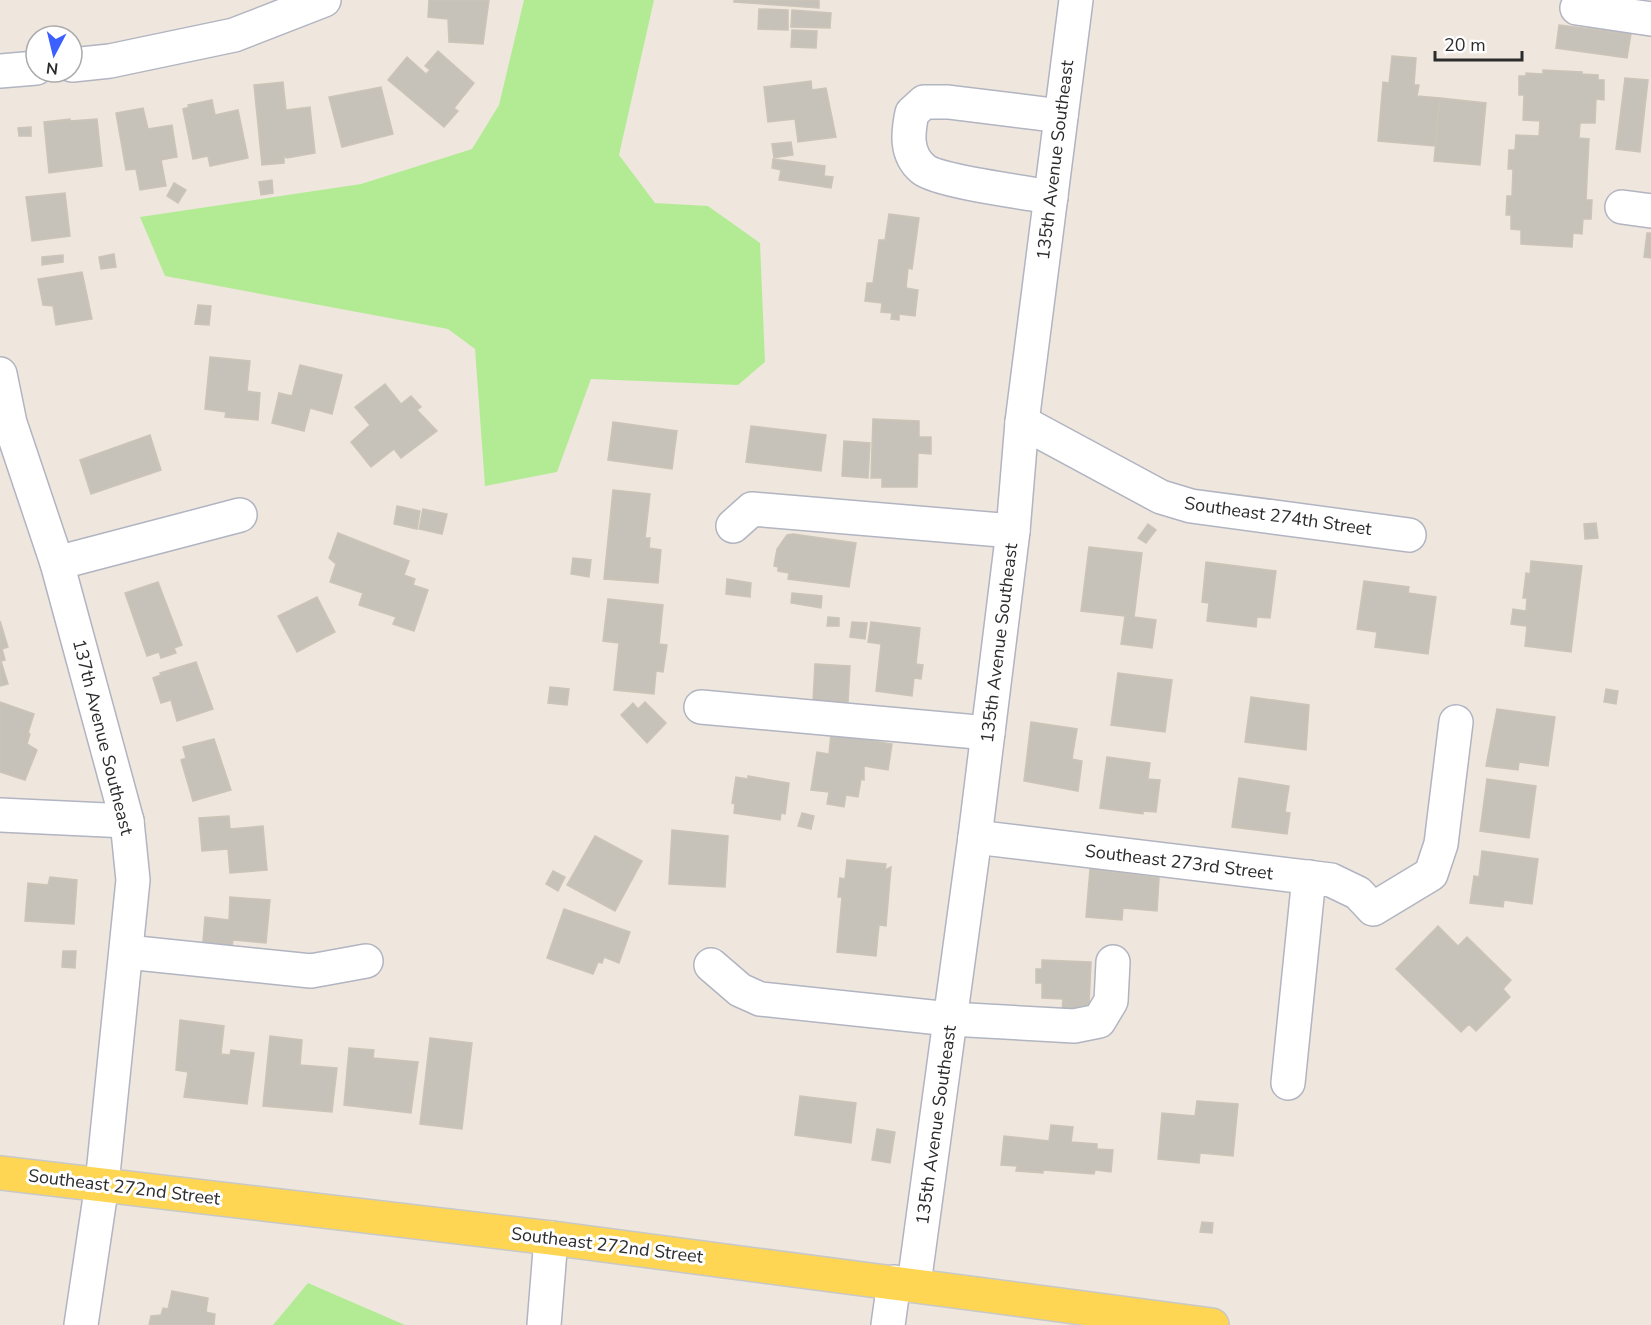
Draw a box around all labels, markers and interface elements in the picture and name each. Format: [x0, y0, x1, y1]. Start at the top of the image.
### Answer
north arrow [24, 24, 84, 84]
scale bar [1435, 24, 1522, 62]
text: 20 m [1444, 33, 1486, 57]
text: N [45, 56, 60, 80]
street label: 135th Avenue Southeast [1031, 58, 1079, 261]
street label: Southeast 274th Street [1183, 491, 1374, 541]
street label: 135th Avenue Southeast [975, 541, 1023, 744]
street label: 137th Avenue Southeast [67, 637, 139, 838]
street label: Southeast 273rd Street [1084, 839, 1275, 886]
street label: 135th Avenue Southeast [910, 1023, 962, 1226]
street label: Southeast 272nd Street [27, 1163, 222, 1211]
street label: Southeast 272nd Street [510, 1221, 705, 1269]

